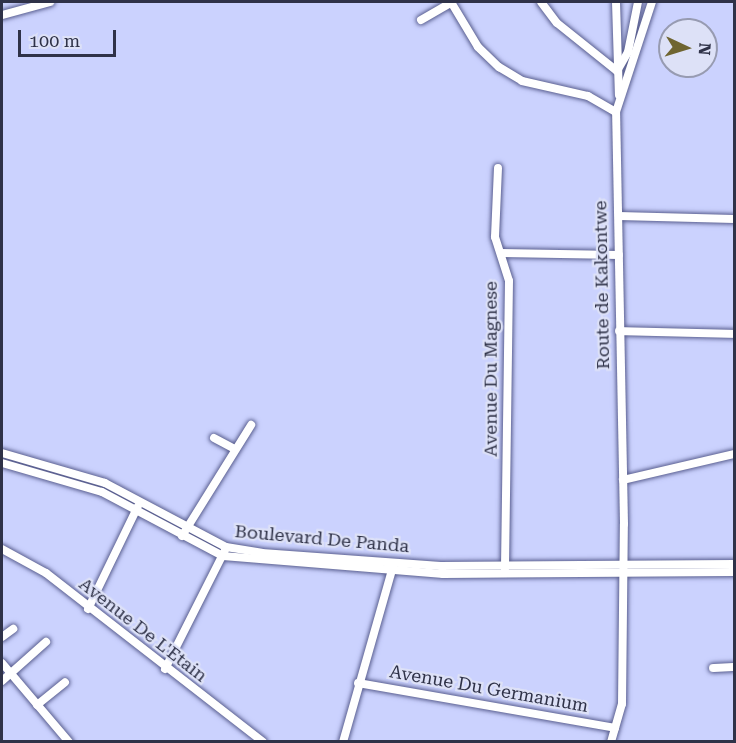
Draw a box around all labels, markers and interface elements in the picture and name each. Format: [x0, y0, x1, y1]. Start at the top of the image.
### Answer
scale bar [21, 18, 118, 56]
north arrow [658, 18, 718, 78]
text: 100 m [29, 30, 80, 51]
text: N [695, 42, 714, 56]
street label: Route de Kakontwe [590, 200, 614, 370]
street label: Avenue Du Magnese [480, 281, 502, 457]
street label: Boulevard De Panda [234, 521, 410, 557]
street label: Avenue De L'Etain [75, 573, 211, 687]
street label: Avenue Du Germanium [388, 661, 590, 717]

